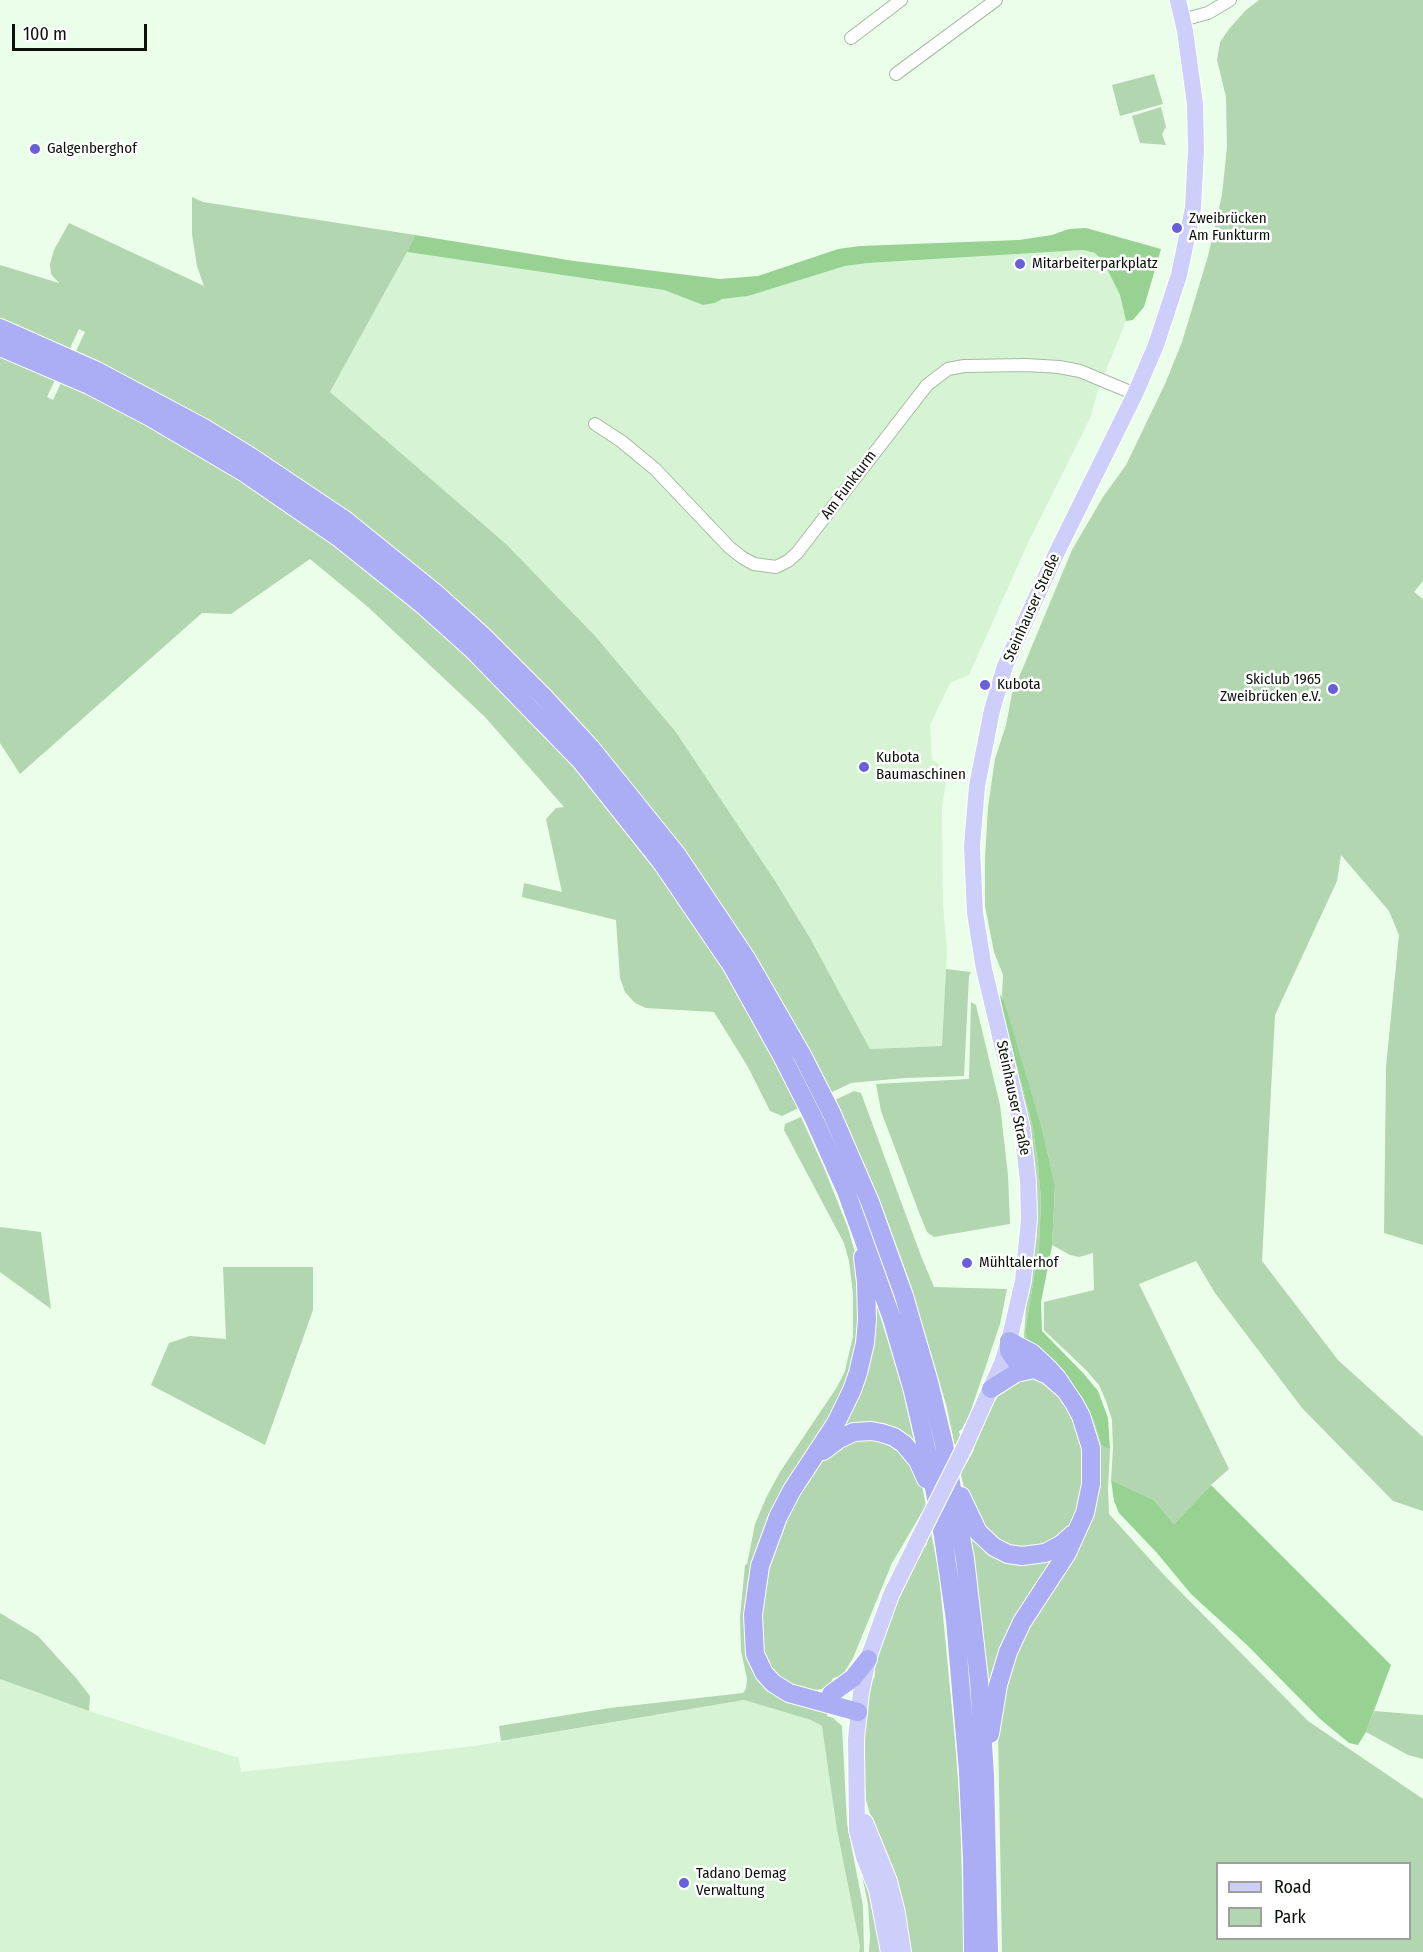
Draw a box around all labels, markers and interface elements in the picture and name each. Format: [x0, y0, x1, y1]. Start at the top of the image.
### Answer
scale bar [15, 12, 150, 50]
text: 100 m [23, 23, 67, 45]
place label: Galgenberghof [47, 140, 137, 158]
marker: Galgenberghof [28, 142, 42, 156]
place label: Zweibrücken Am Funkturm [1189, 210, 1270, 245]
marker: Zweibrücken Am Funkturm [1170, 221, 1184, 235]
place label: Mitarbeiterparkplatz [1032, 255, 1158, 273]
marker: Mitarbeiterparkplatz [1013, 257, 1027, 271]
street label: Am Funkturm [817, 447, 881, 523]
street label: Steinhauser Straße [1000, 551, 1064, 665]
place label: Skiclub 1965 Zweibrücken e.V. [1220, 671, 1321, 706]
place label: Kubota [997, 676, 1041, 694]
marker: Kubota [978, 678, 992, 692]
marker: Skiclub 1965 Zweibrücken e.V. [1326, 682, 1340, 696]
place label: Kubota Baumaschinen [876, 749, 966, 784]
marker: Kubota Baumaschinen [857, 760, 871, 774]
street label: Steinhauser Straße [992, 1039, 1034, 1157]
place label: Mühltalerhof [979, 1254, 1058, 1272]
marker: Mühltalerhof [960, 1256, 974, 1270]
legend [1216, 1862, 1411, 1940]
place label: Tadano Demag Verwaltung [696, 1865, 786, 1900]
marker: Tadano Demag Verwaltung [677, 1876, 691, 1890]
text: Road [1274, 1876, 1311, 1898]
text: Park [1274, 1906, 1306, 1928]

